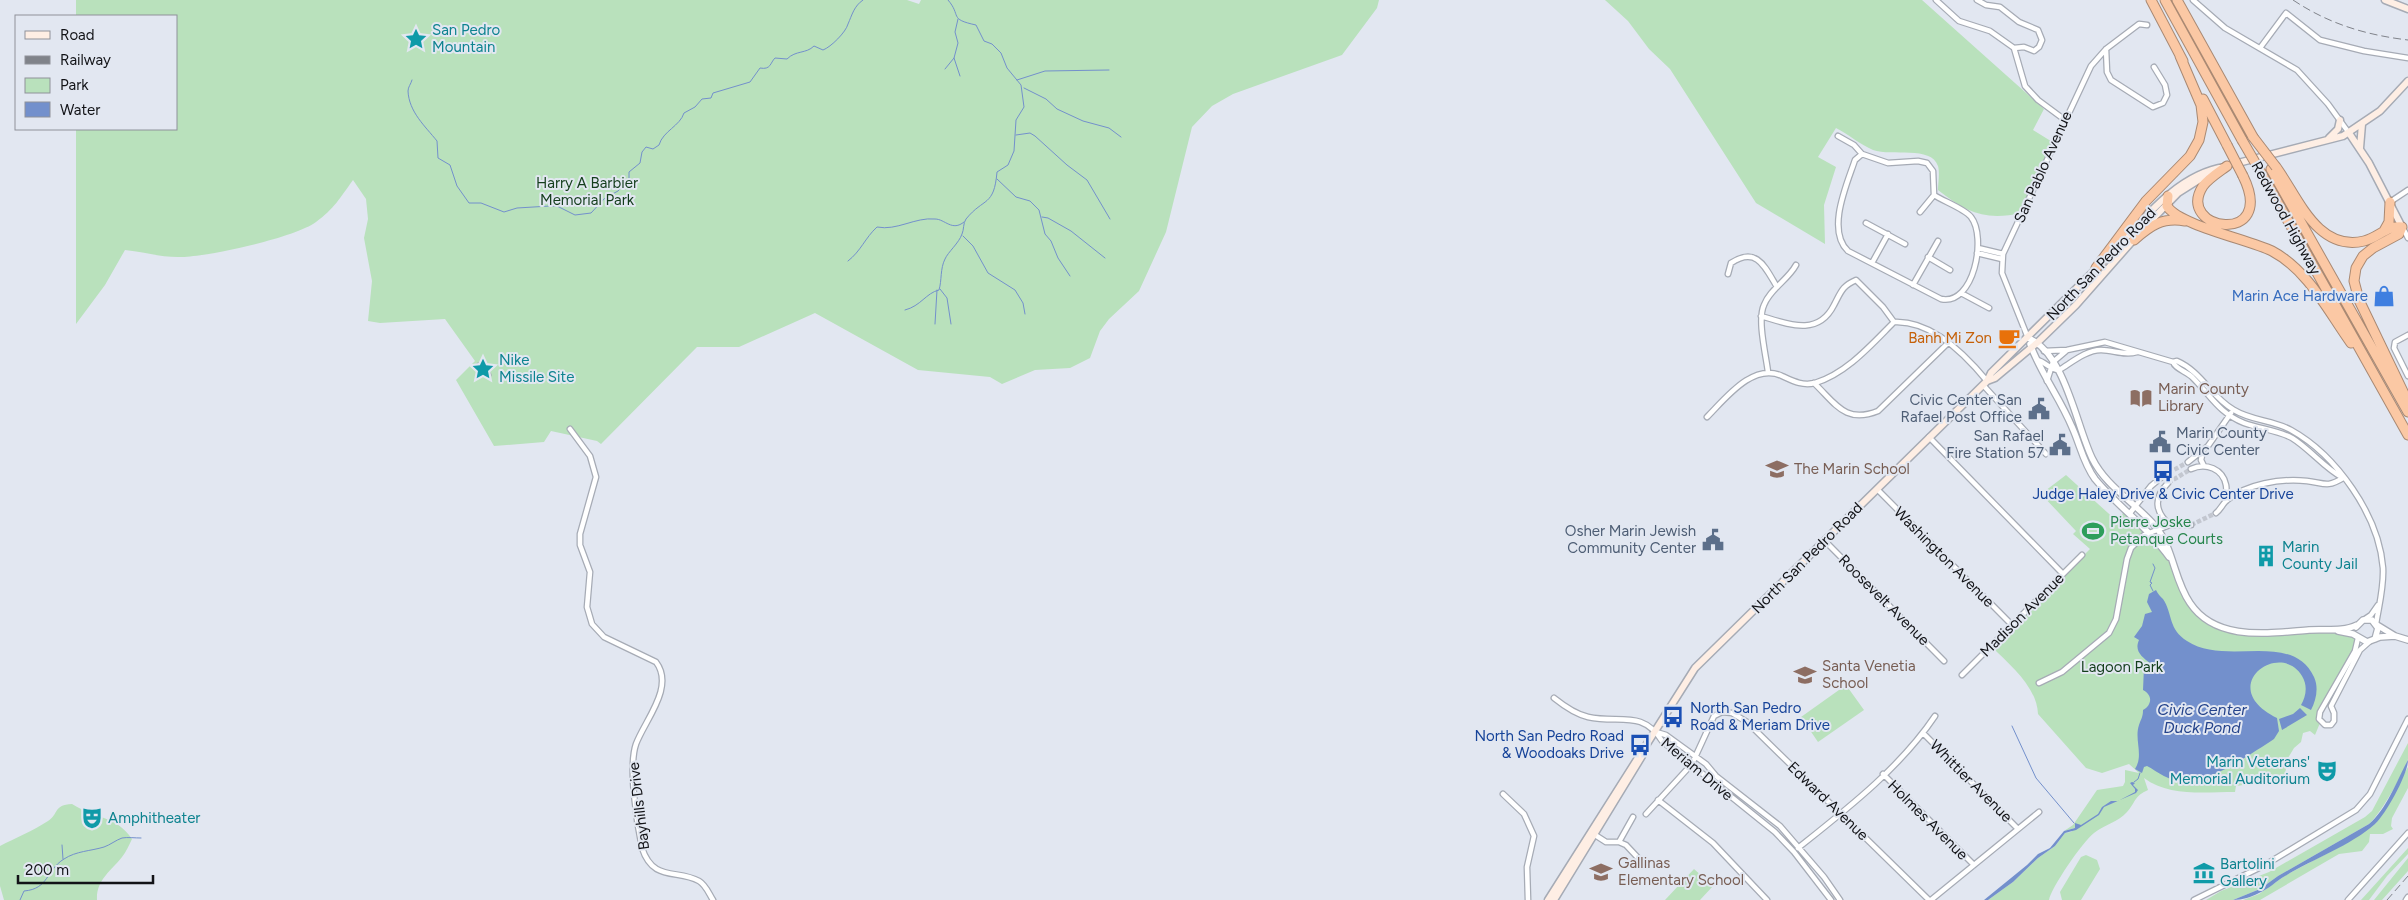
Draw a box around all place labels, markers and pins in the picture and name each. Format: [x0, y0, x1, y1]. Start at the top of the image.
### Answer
place label: San Pedro Mountain [432, 21, 501, 56]
place icon: San Pedro Mountain [403, 26, 429, 52]
shop icon: Marin Ace Hardware [2371, 283, 2397, 309]
place label: Marin Ace Hardware [2232, 287, 2368, 305]
cafe icon: Banh Mi Zon [1996, 325, 2022, 351]
place label: Banh Mi Zon [1908, 329, 1992, 347]
place label: Nike Missile Site [499, 351, 574, 386]
place icon: Nike Missile Site [470, 356, 496, 382]
place label: Marin County Library [2158, 380, 2249, 415]
library icon: Marin County Library [2128, 385, 2154, 411]
place label: Civic Center San Rafael Post Office [1901, 391, 2022, 426]
public building icon: Civic Center San Rafael Post Office [2026, 396, 2052, 422]
place label: Marin County Civic Center [2176, 424, 2267, 459]
place label: San Rafael Fire Station 57 [1946, 427, 2044, 462]
public building icon: Marin County Civic Center [2147, 429, 2173, 455]
public building icon: San Rafael Fire Station 57 [2047, 432, 2073, 458]
school or university icon: The Marin School [1764, 456, 1790, 482]
bus stop icon: Judge Haley Drive & Civic Center Drive [2150, 458, 2176, 484]
place label: The Marin School [1794, 460, 1910, 478]
place label: Judge Haley Drive & Civic Center Drive [2032, 485, 2294, 503]
place label: Pierre Joske Petanque Courts [2110, 513, 2223, 548]
sports icon: Pierre Joske Petanque Courts [2080, 518, 2106, 544]
place label: Osher Marin Jewish Community Center [1565, 522, 1696, 557]
public building icon: Osher Marin Jewish Community Center [1700, 527, 1726, 553]
place label: Marin County Jail [2282, 538, 2358, 573]
building icon: Marin County Jail [2253, 543, 2279, 569]
place label: Santa Venetia School [1822, 657, 1916, 692]
school or university icon: Santa Venetia School [1792, 662, 1818, 688]
place label: North San Pedro Road & Meriam Drive [1690, 699, 1830, 734]
bus stop icon: North San Pedro Road & Meriam Drive [1660, 704, 1686, 730]
place label: North San Pedro Road & Woodoaks Drive [1474, 727, 1624, 762]
bus stop icon: North San Pedro Road & Woodoaks Drive [1627, 732, 1653, 758]
place label: Marin Veterans' Memorial Auditorium [2170, 753, 2310, 788]
theatre icon: Marin Veterans' Memorial Auditorium [2314, 758, 2340, 784]
theatre icon: Amphitheater [79, 805, 105, 831]
place label: Amphitheater [108, 809, 200, 827]
place label: Gallinas Elementary School [1618, 854, 1744, 889]
place label: Bartolini Gallery [2220, 855, 2275, 890]
school or university icon: Gallinas Elementary School [1588, 859, 1614, 885]
museum icon: Bartolini Gallery [2191, 860, 2217, 886]

